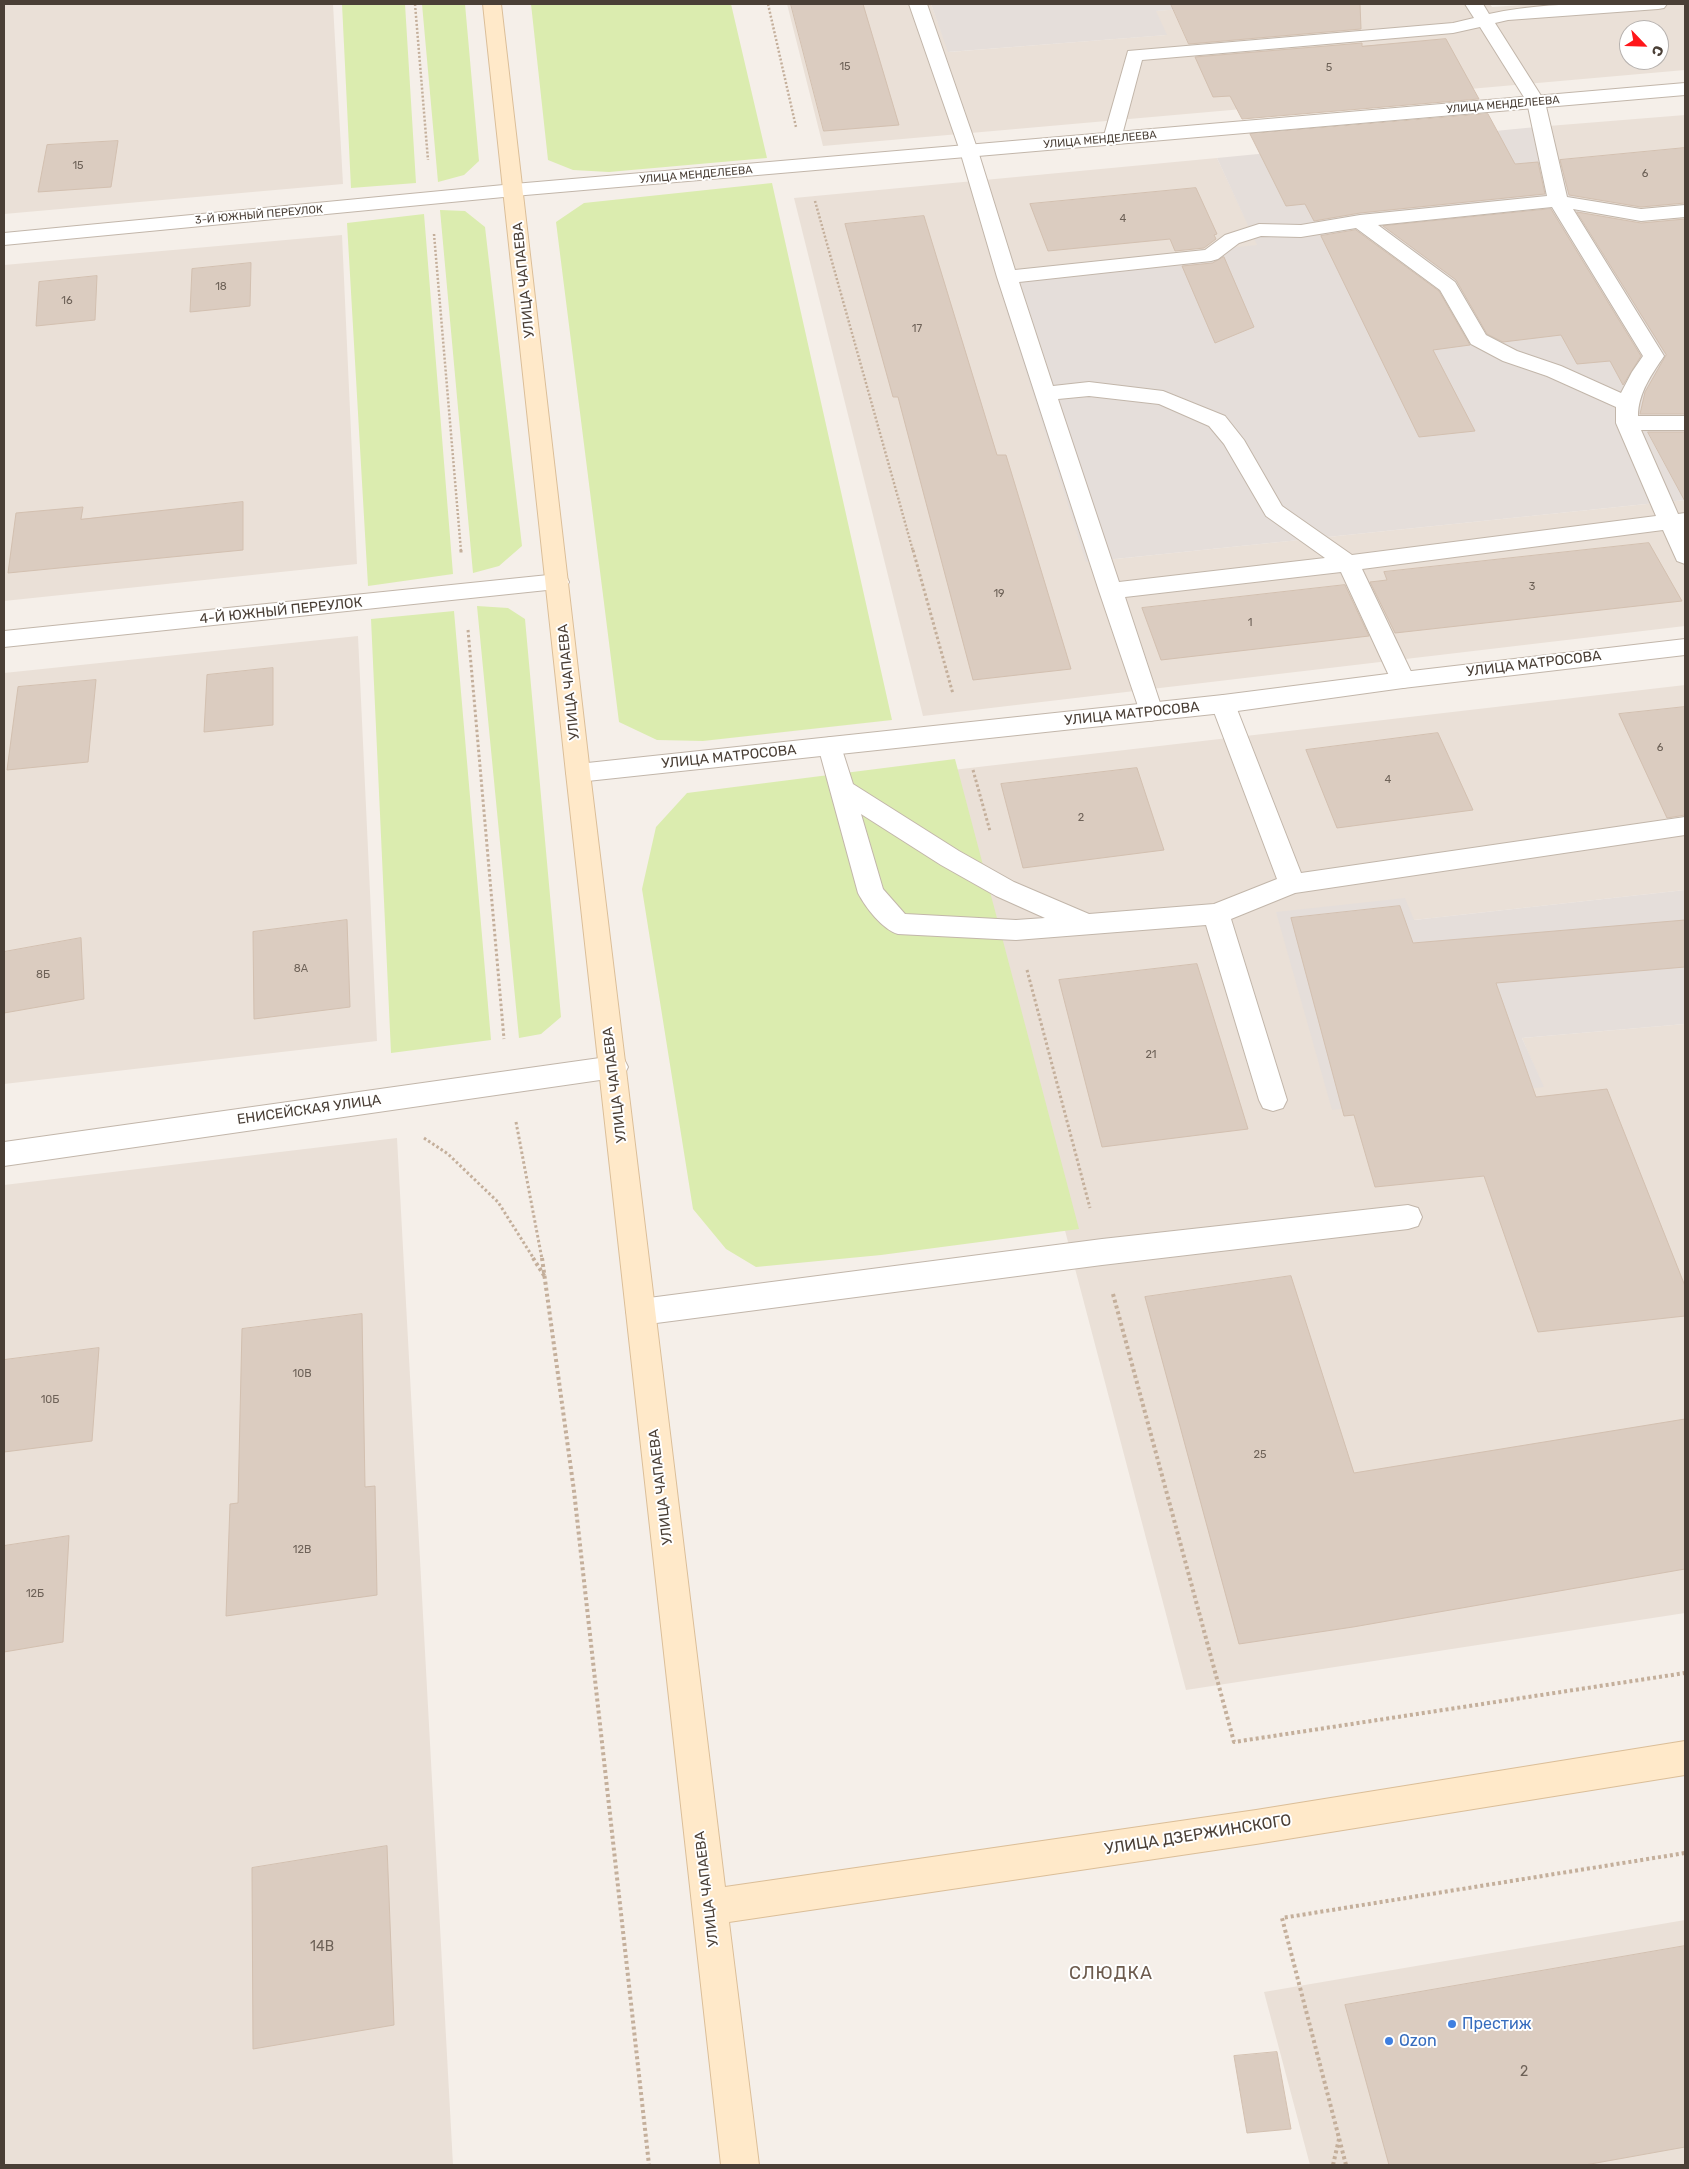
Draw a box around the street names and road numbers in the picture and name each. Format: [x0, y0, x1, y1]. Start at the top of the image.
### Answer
street label: УЛИЦА МЕНДЕЛЕЕВА [1446, 93, 1560, 117]
street label: УЛИЦА МЕНДЕЛЕЕВА [1043, 128, 1157, 152]
street label: УЛИЦА МЕНДЕЛЕЕВА [639, 163, 753, 187]
street label: 3-Й ЮЖНЫЙ ПЕРЕУЛОК [194, 203, 324, 227]
street label: УЛИЦА ЧАПАЕВА [510, 221, 538, 339]
street label: 4-Й ЮЖНЫЙ ПЕРЕУЛОК [199, 594, 363, 628]
street label: УЛИЦА ЧАПАЕВА [555, 623, 583, 741]
street label: УЛИЦА МАТРОСОВА [1466, 647, 1602, 681]
street label: УЛИЦА МАТРОСОВА [1064, 699, 1200, 729]
street label: УЛИЦА МАТРОСОВА [661, 742, 797, 772]
street label: УЛИЦА ЧАПАЕВА [600, 1026, 630, 1144]
street label: ЕНИСЕЙСКАЯ УЛИЦА [236, 1092, 382, 1128]
street label: УЛИЦА ЧАПАЕВА [646, 1428, 676, 1546]
street label: УЛИЦА ДЗЕРЖИНСКОГО [1103, 1811, 1293, 1859]
street label: УЛИЦА ЧАПАЕВА [692, 1830, 722, 1948]

